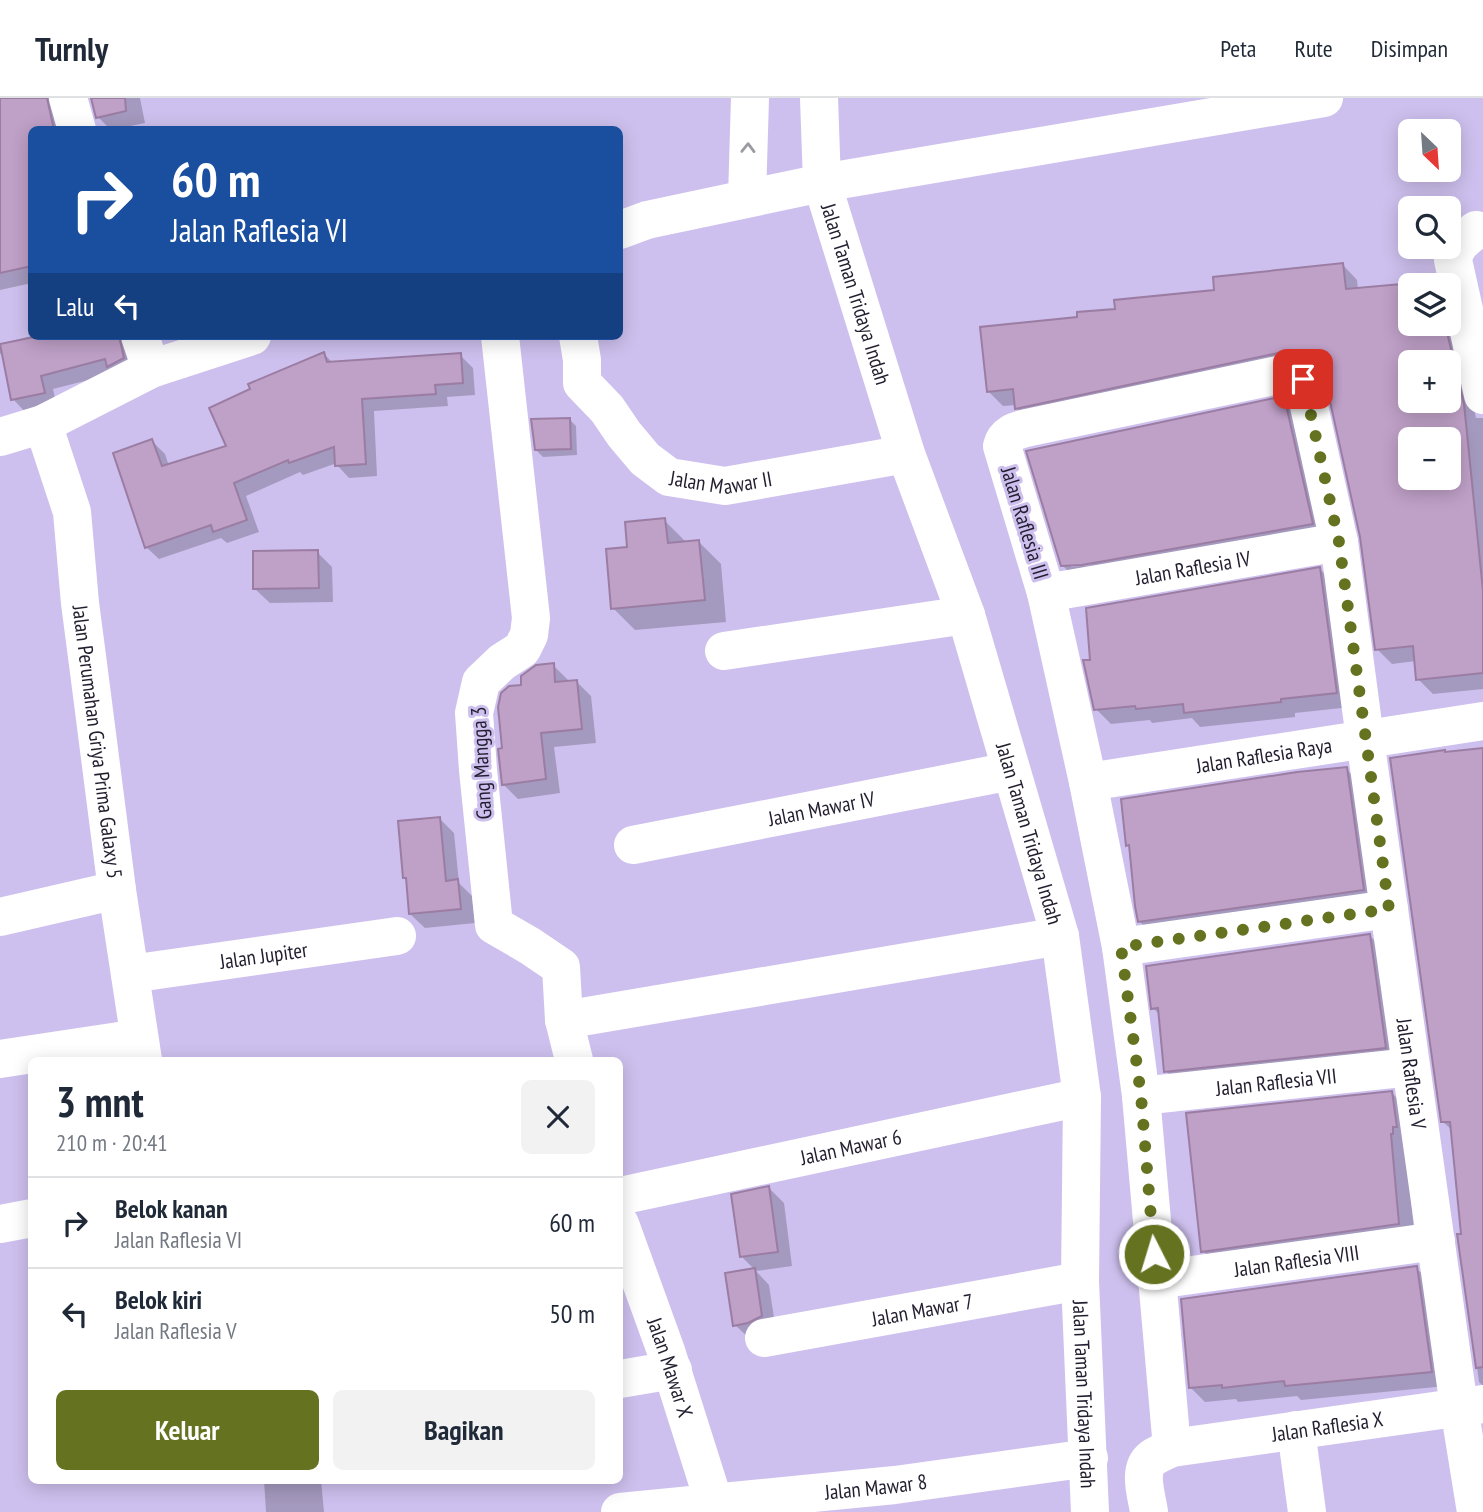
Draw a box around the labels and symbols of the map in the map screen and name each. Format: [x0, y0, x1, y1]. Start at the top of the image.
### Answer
north arrow [1398, 119, 1461, 182]
one-way arrow [741, 142, 756, 153]
street label: Jalan Taman Tridaya Indah [815, 199, 897, 388]
pin [1273, 349, 1333, 409]
street label: Jalan Raflesia III [995, 462, 1055, 583]
street label: Jalan Mawar II [667, 464, 774, 500]
street label: Jalan Raflesia IV [1132, 544, 1253, 591]
street label: Jalan Perumahan Griya Prima Galaxy 5 [67, 602, 129, 880]
street label: Gang Mangga 3 [465, 706, 497, 820]
street label: Jalan Raflesia Raya [1193, 731, 1334, 779]
street label: Jalan Taman Tridaya Indah [990, 738, 1069, 927]
street label: Jalan Mawar IV [765, 784, 877, 832]
street label: Jalan Jupiter [217, 935, 310, 975]
street label: Jalan Raflesia V [1391, 1016, 1433, 1131]
street label: Jalan Raflesia VII [1214, 1062, 1338, 1101]
street label: Jalan Mawar 6 [797, 1123, 904, 1171]
position arrow [1117, 1217, 1191, 1291]
street label: Jalan Raflesia VIII [1231, 1238, 1361, 1283]
street label: Jalan Mawar 7 [869, 1287, 975, 1332]
street label: Jalan Taman Tridaya Indah [1067, 1299, 1102, 1489]
street label: Jalan Mawar X [641, 1313, 700, 1421]
street label: Jalan Raflesia X [1269, 1405, 1385, 1447]
street label: Jalan Mawar 8 [822, 1467, 929, 1505]

